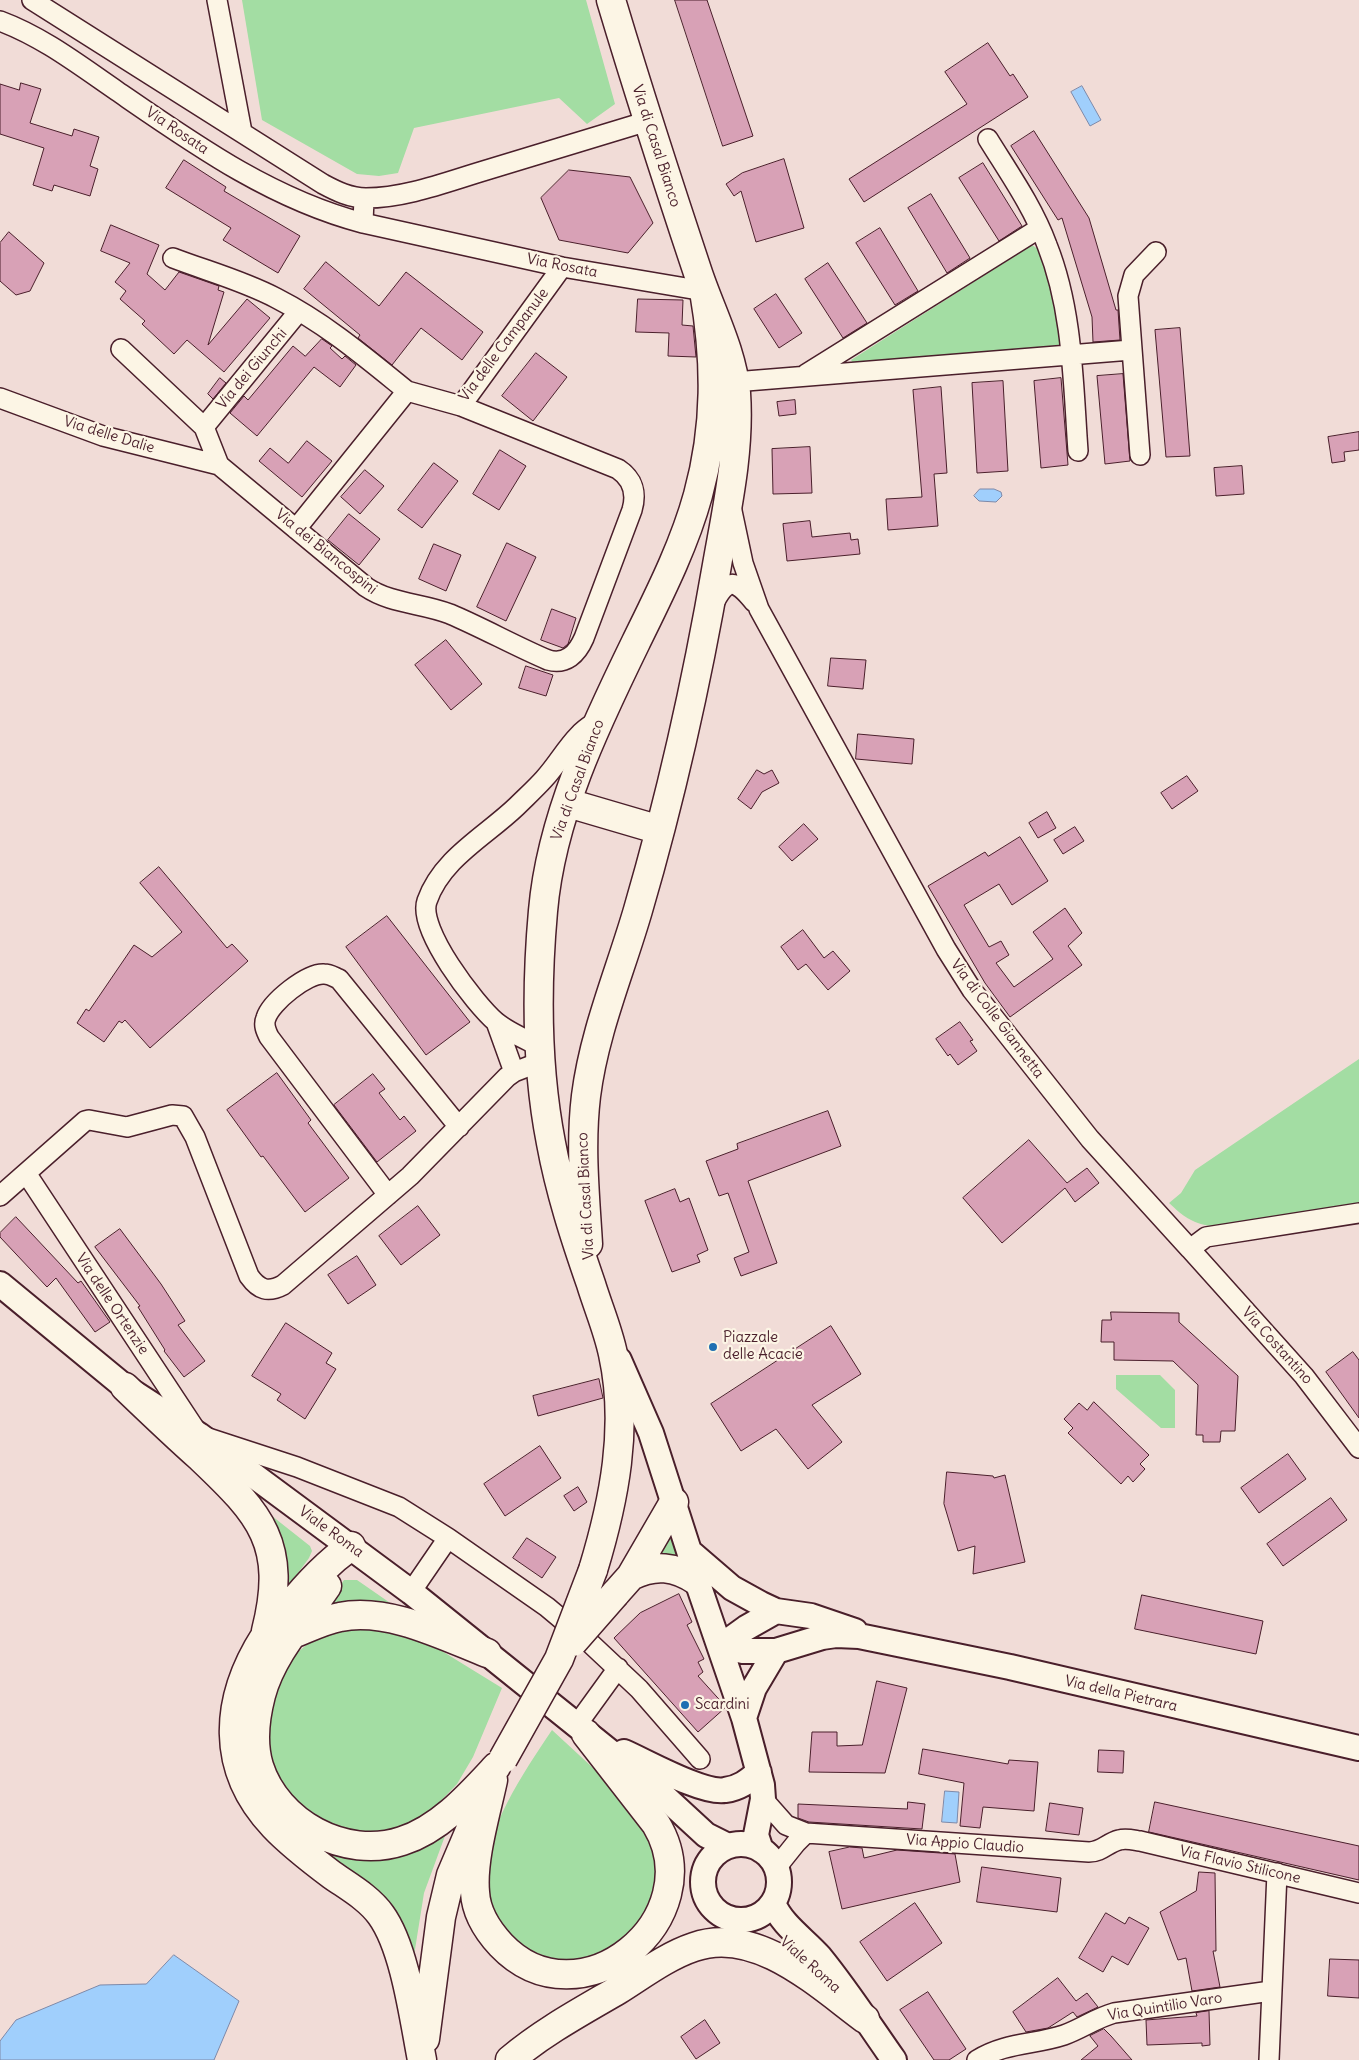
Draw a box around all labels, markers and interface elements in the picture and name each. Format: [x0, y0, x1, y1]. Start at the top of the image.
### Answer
street label: Via di Casal Bianco [628, 83, 684, 209]
street label: Via Rosata [142, 103, 212, 159]
street label: Via Rosata [525, 250, 599, 282]
street label: Via delle Campanule [455, 285, 553, 405]
street label: Via dei Giunchi [213, 325, 291, 413]
street label: Via delle Dalie [61, 413, 157, 457]
street label: Via dei Biancospini [271, 505, 381, 599]
street label: Via di Casal Bianco [548, 717, 608, 843]
street label: Via di Colle Giannetta [946, 956, 1048, 1082]
street label: Via di Casal Bianco [574, 1132, 598, 1260]
street label: Via delle Ortenzie [72, 1250, 152, 1358]
street label: Via Costantino [1238, 1304, 1316, 1388]
place label: Piazzale delle Acacie [723, 1329, 803, 1364]
marker: Piazzale delle Acacie [707, 1341, 719, 1353]
street label: Viale Roma [295, 1502, 367, 1562]
street label: Via della Pietrara [1063, 1672, 1179, 1716]
place label: Scardini [695, 1696, 750, 1714]
marker: Scardini [679, 1699, 691, 1711]
street label: Via Appio Claudio [906, 1831, 1024, 1857]
street label: Via Flavio Stilicone [1178, 1842, 1302, 1888]
street label: Viale Roma [776, 1933, 844, 1997]
street label: Via Quintilio Varo [1106, 1989, 1224, 2025]

